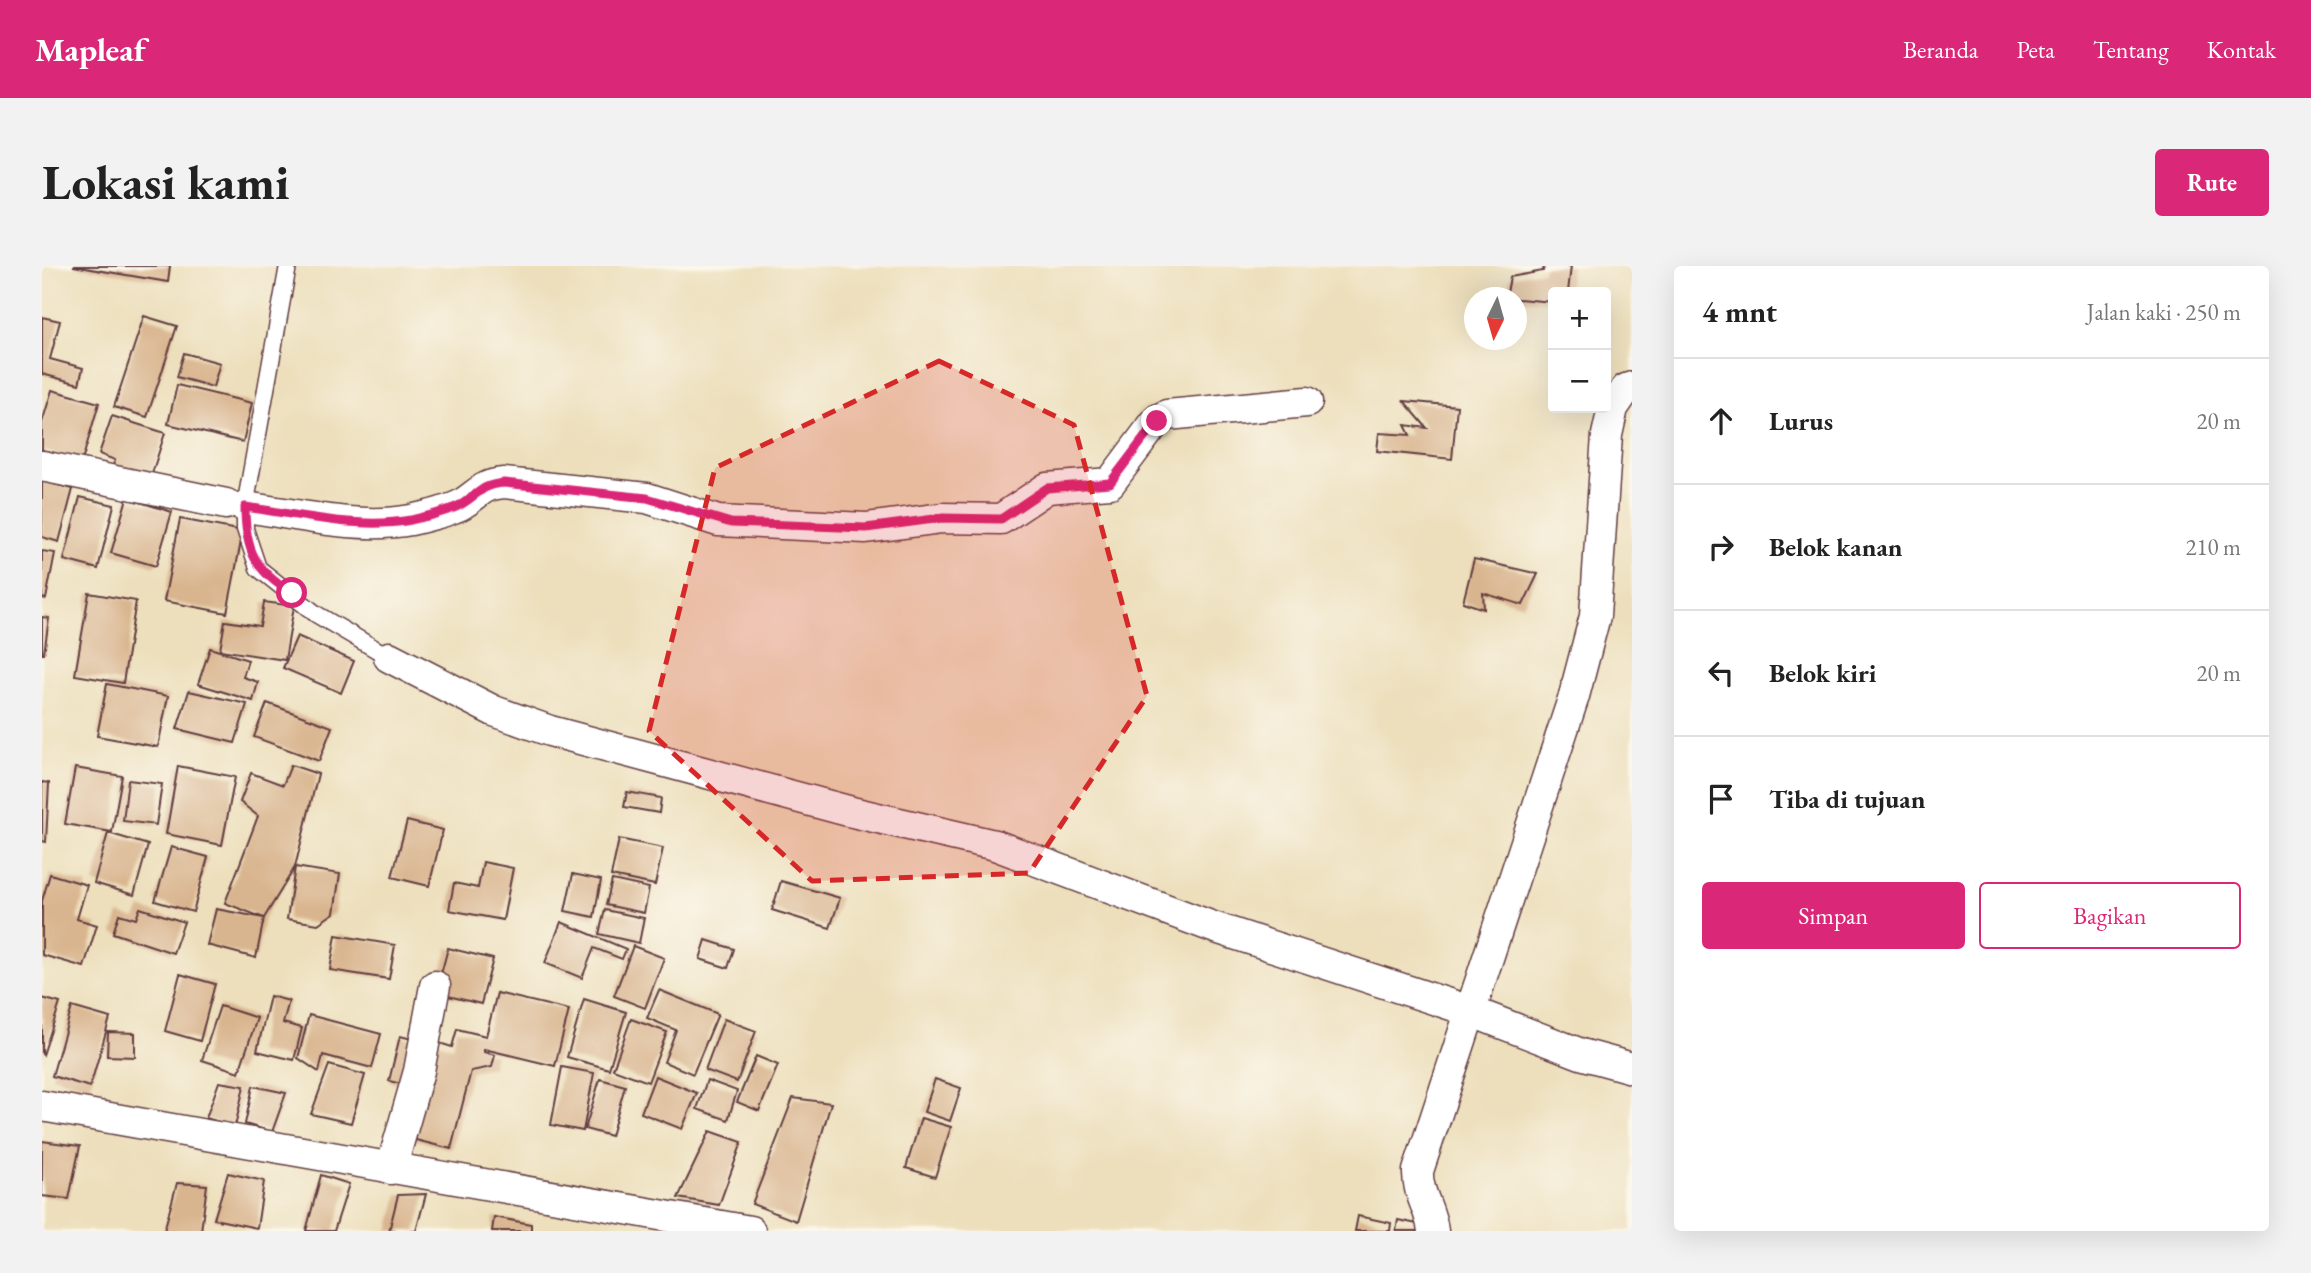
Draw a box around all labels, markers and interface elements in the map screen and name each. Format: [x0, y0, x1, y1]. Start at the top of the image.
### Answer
text: Mapleaf [35, 28, 146, 71]
text: Beranda [1903, 34, 1978, 65]
text: Peta [2016, 34, 2055, 65]
text: Tentang [2093, 34, 2169, 65]
text: Kontak [2207, 34, 2276, 65]
button: Rute [2155, 149, 2269, 216]
text: Lokasi kami [42, 150, 290, 214]
north arrow [1464, 287, 1527, 350]
map controls [1548, 287, 1611, 413]
button: + [1548, 287, 1611, 350]
text: 4 mnt [1702, 292, 1777, 331]
text: Jalan kaki · 250 m [2087, 297, 2241, 327]
button: − [1548, 350, 1611, 413]
icon: ahead [1702, 402, 1740, 440]
text: Lurus [1769, 404, 1833, 438]
route end [1141, 405, 1172, 436]
text: 20 m [2196, 406, 2241, 436]
icon: right [1702, 528, 1740, 566]
text: Belok kanan [1769, 530, 1903, 564]
text: 210 m [2185, 532, 2241, 562]
route start [276, 577, 307, 608]
icon: left [1702, 654, 1740, 692]
text: Belok kiri [1769, 656, 1876, 690]
text: 20 m [2196, 658, 2241, 688]
icon: arrive [1702, 780, 1740, 818]
text: Tiba di tujuan [1769, 782, 1925, 816]
button: Simpan [1702, 882, 1965, 949]
button: Bagikan [1979, 882, 2241, 949]

